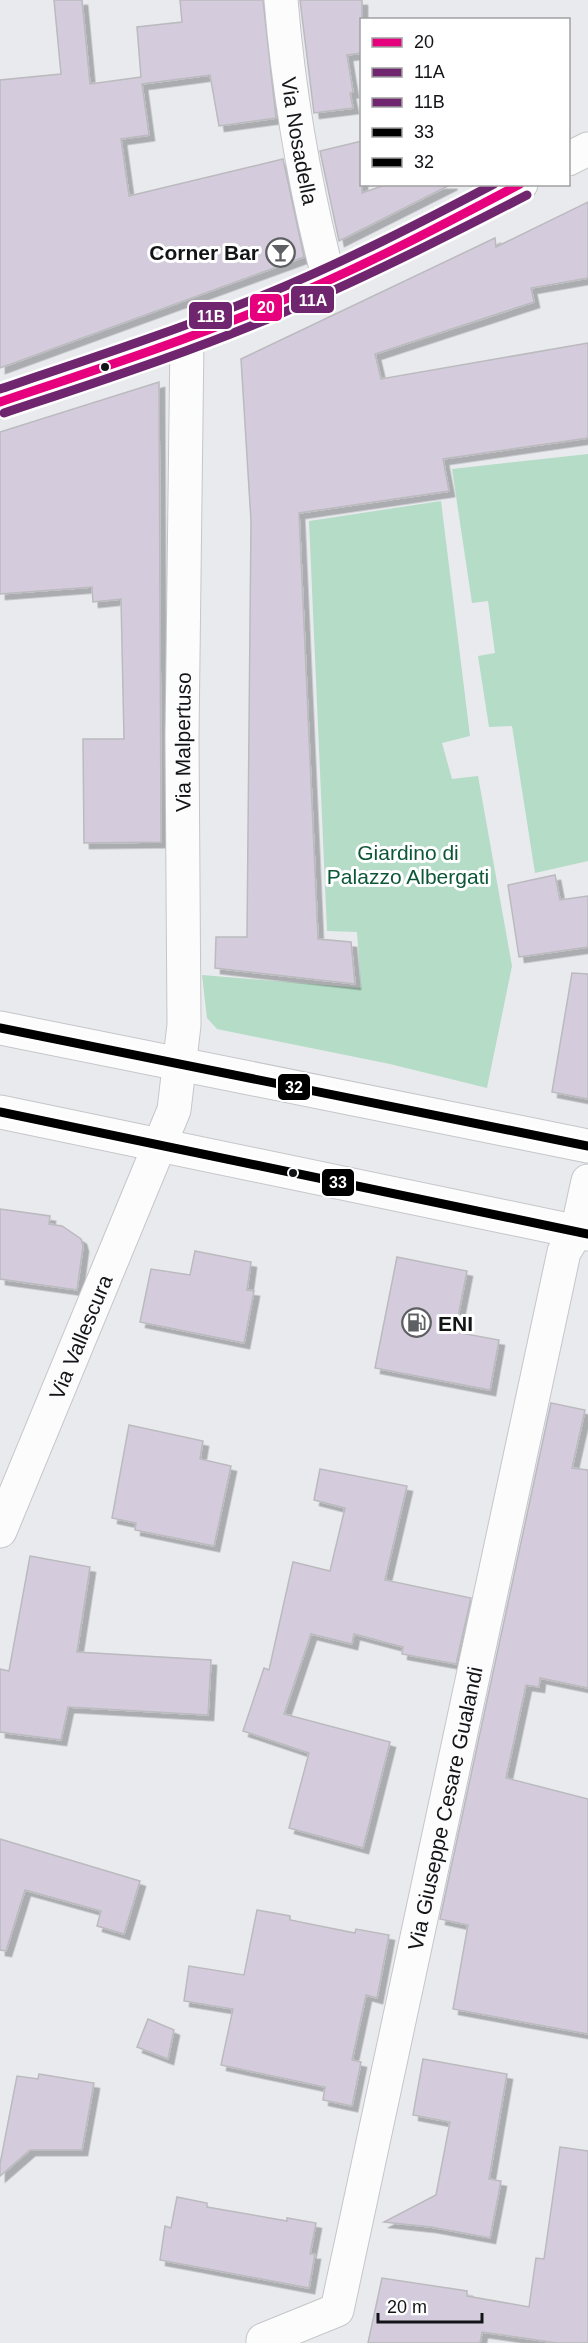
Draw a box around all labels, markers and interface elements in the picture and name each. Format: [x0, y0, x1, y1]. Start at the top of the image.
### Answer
legend [360, 18, 570, 186]
text: 20 [414, 32, 434, 52]
text: 11A [414, 62, 445, 82]
street label: Via Nosadella [278, 75, 322, 207]
text: 11B [414, 92, 445, 112]
text: 33 [414, 122, 434, 142]
text: 32 [414, 152, 434, 172]
bar icon: Corner Bar [264, 236, 296, 268]
place label: Corner Bar [149, 241, 259, 264]
line badge: 11A [290, 285, 335, 314]
text: 11A [299, 292, 328, 309]
line badge: 20 [249, 293, 283, 322]
text: 20 [257, 299, 275, 316]
line badge: 11B [188, 301, 233, 330]
text: 11B [197, 308, 225, 325]
unlabelled marker [99, 361, 111, 373]
street label: Via Malpertuso [170, 672, 194, 812]
park label: Giardino di Palazzo Albergati [327, 841, 489, 888]
line badge: 32 [277, 1073, 311, 1101]
text: 32 [285, 1079, 303, 1096]
unlabelled marker [287, 1167, 299, 1179]
line badge: 33 [321, 1168, 355, 1197]
text: 33 [329, 1174, 347, 1191]
street label: Via Vallescura [44, 1271, 116, 1402]
fuel station icon: ENI [401, 1307, 433, 1339]
place label: ENI [438, 1312, 473, 1335]
street label: Via Giuseppe Cesare Gualandi [403, 1664, 486, 1952]
scale bar [378, 2286, 482, 2324]
text: 20 m [387, 2297, 427, 2317]

